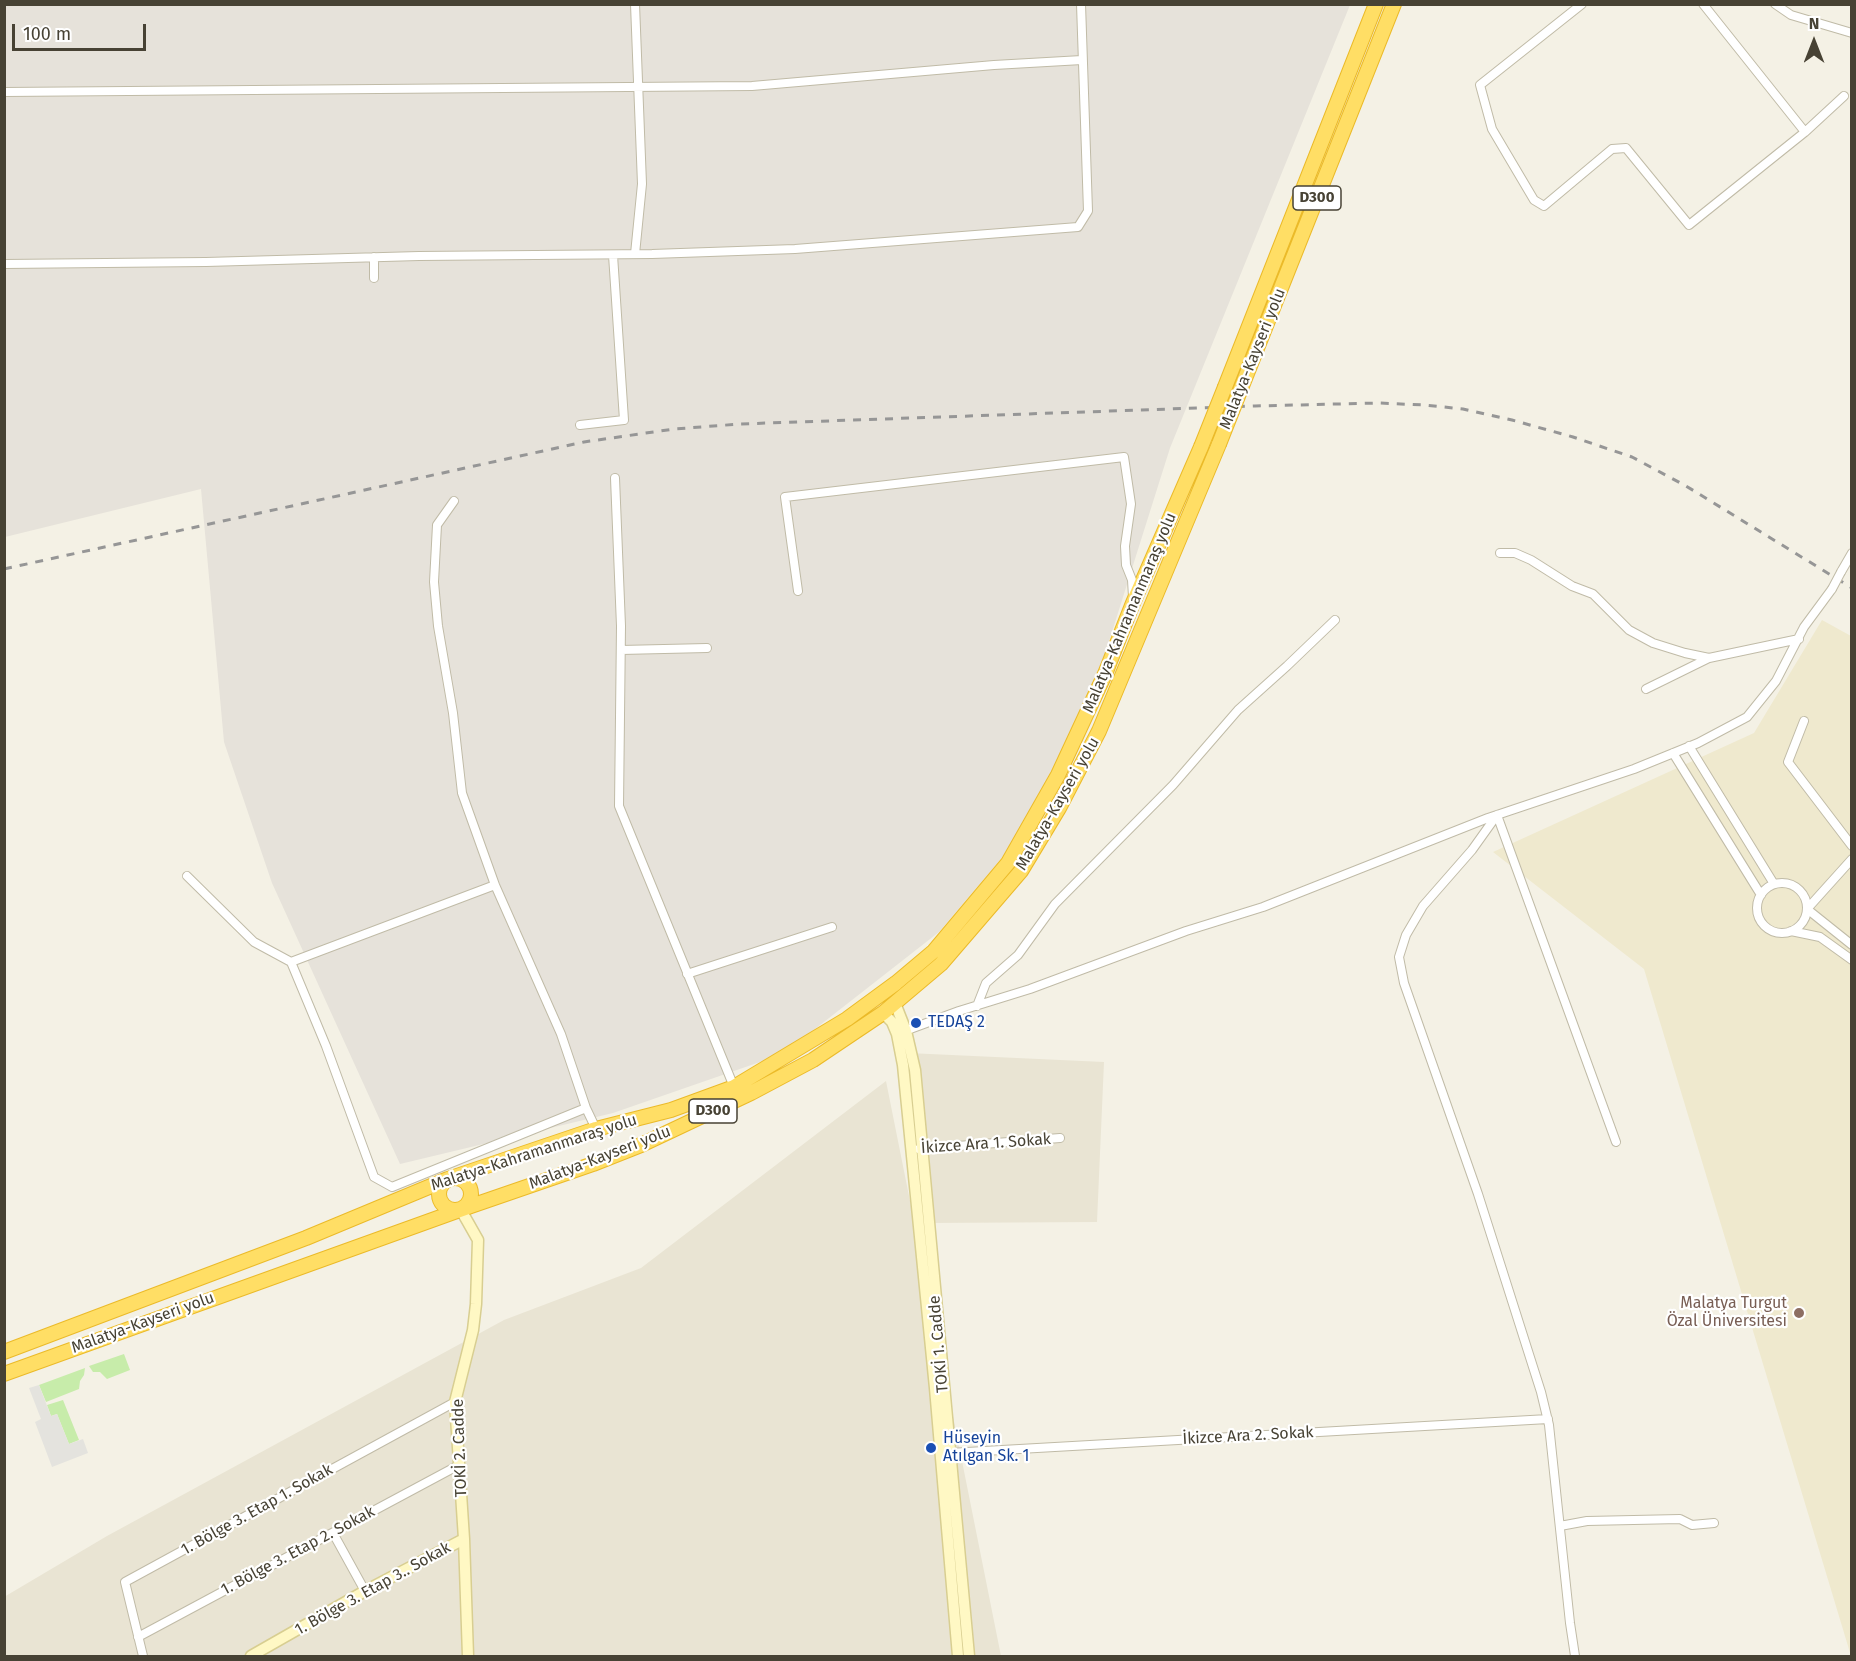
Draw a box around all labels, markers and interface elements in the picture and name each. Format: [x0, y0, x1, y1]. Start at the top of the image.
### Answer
scale bar [15, 12, 148, 50]
north arrow [1784, 12, 1844, 72]
text: N [1809, 14, 1819, 33]
text: 100 m [23, 23, 71, 45]
road number: D300 [1293, 186, 1341, 210]
street label: Malatya-Kayseri yolu [1216, 286, 1290, 432]
street label: Malatya-Kahramanmaraş yolu [1079, 510, 1181, 716]
street label: Malatya-Kayseri yolu [1012, 734, 1104, 874]
place label: TEDAŞ 2 [928, 1013, 985, 1033]
marker: TEDAŞ 2 [909, 1016, 923, 1030]
road number: D300 [689, 1099, 737, 1123]
street label: Malatya-Kahramanmaraş yolu [429, 1111, 639, 1195]
street label: Malatya-Kayseri yolu [526, 1122, 674, 1194]
street label: İkizce Ara 1. Sokak [920, 1130, 1052, 1158]
street label: Malatya-Kayseri yolu [69, 1288, 217, 1358]
place label: Malatya Turgut Özal Üniversitesi [1667, 1294, 1787, 1332]
street label: TOKİ 1. Cadde [925, 1295, 953, 1393]
marker: Malatya Turgut Özal Üniversitesi [1792, 1306, 1806, 1320]
street label: TOKİ 2. Cadde [449, 1398, 471, 1498]
street label: İkizce Ara 2. Sokak [1182, 1423, 1314, 1449]
place label: Hüseyin Atılgan Sk. 1 [943, 1429, 1029, 1467]
marker: Hüseyin Atılgan Sk. 1 [924, 1441, 938, 1455]
street label: 1. Bölge 3. Etap 1. Sokak [178, 1460, 336, 1560]
street label: 1. Bölge 3. Etap 2. Sokak [218, 1502, 378, 1600]
street label: 1. Bölge 3. Etap 3.. Sokak [292, 1538, 454, 1640]

